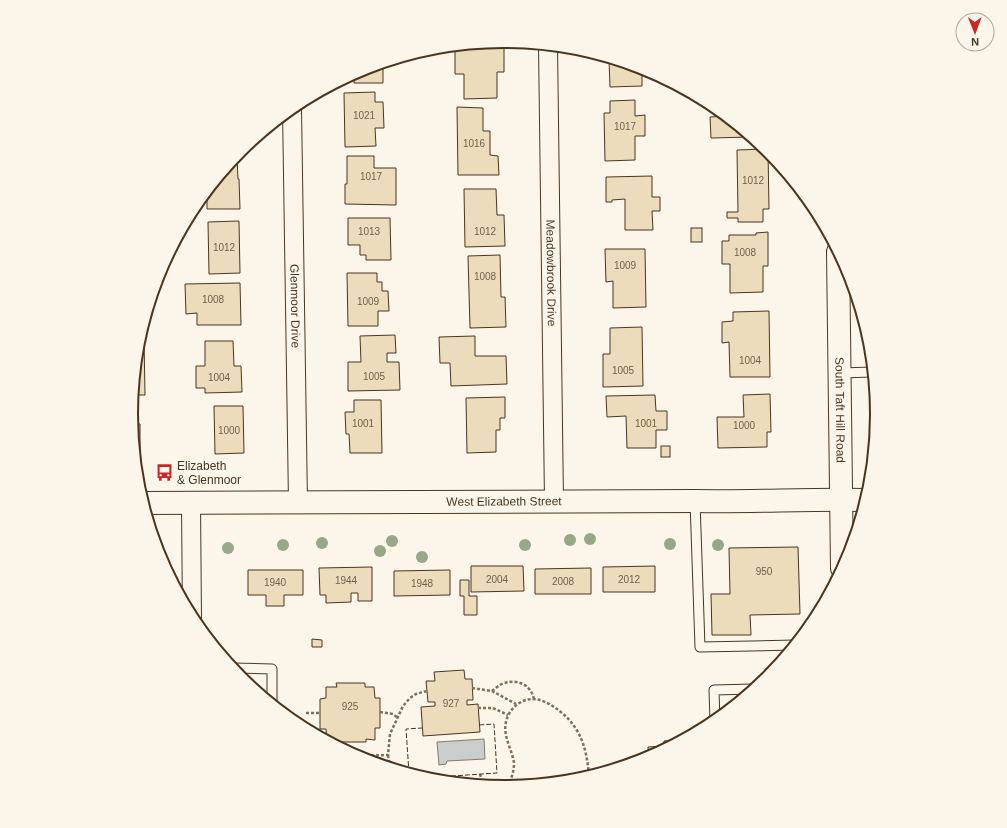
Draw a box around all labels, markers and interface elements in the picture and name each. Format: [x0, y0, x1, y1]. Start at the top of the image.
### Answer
north arrow [955, 12, 995, 52]
text: N [971, 36, 979, 48]
house number: 1021 [353, 110, 376, 121]
house number: 1017 [614, 121, 637, 132]
house number: 1016 [463, 138, 486, 149]
house number: 1017 [360, 171, 383, 182]
house number: 1012 [742, 175, 765, 186]
street label: Meadowbrook Drive [543, 219, 559, 327]
house number: 1013 [358, 226, 381, 237]
house number: 1012 [474, 226, 497, 237]
house number: 1012 [213, 242, 236, 253]
house number: 1008 [734, 247, 757, 258]
house number: 1009 [614, 260, 637, 271]
street label: Glenmoor Drive [287, 264, 303, 348]
house number: 1008 [474, 271, 497, 282]
house number: 1008 [202, 294, 225, 305]
house number: 1009 [357, 296, 380, 307]
house number: 1004 [739, 355, 762, 366]
street label: South Taft Hill Road [832, 357, 848, 463]
house number: 1005 [612, 365, 635, 376]
house number: 1005 [363, 371, 386, 382]
house number: 1004 [208, 372, 231, 383]
house number: 1001 [352, 418, 375, 429]
house number: 1001 [635, 418, 658, 429]
house number: 1000 [733, 420, 756, 431]
house number: 1000 [218, 425, 241, 436]
place label: Elizabeth & Glenmoor [177, 459, 241, 487]
bus stop icon: Elizabeth & Glenmoor [154, 463, 174, 483]
street label: West Elizabeth Street [446, 494, 562, 509]
house number: 950 [756, 566, 773, 577]
house number: 2004 [486, 574, 509, 585]
house number: 2012 [618, 574, 641, 585]
house number: 1944 [335, 575, 358, 586]
house number: 2008 [552, 576, 575, 587]
house number: 1940 [264, 577, 287, 588]
house number: 1948 [411, 578, 434, 589]
house number: 927 [443, 698, 460, 709]
house number: 925 [342, 701, 359, 712]

